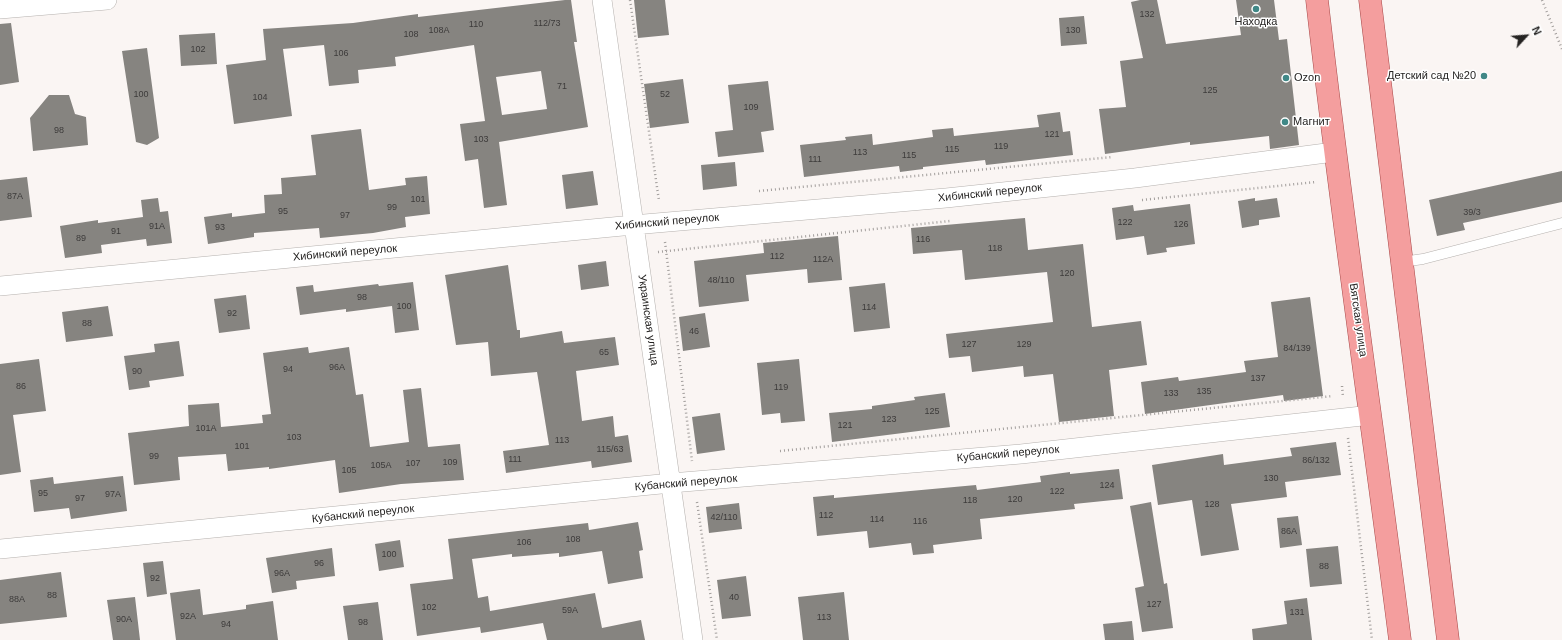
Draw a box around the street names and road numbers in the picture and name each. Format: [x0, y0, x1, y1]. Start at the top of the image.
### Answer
street label: Хибинский переулок [937, 181, 1043, 205]
street label: Хибинский переулок [614, 211, 720, 233]
street label: Хибинский переулок [292, 242, 398, 264]
street label: Украинская улица [635, 274, 661, 366]
street label: Вятская улица [1346, 282, 1370, 358]
street label: Кубанский переулок [956, 443, 1060, 465]
street label: Кубанский переулок [634, 472, 738, 494]
street label: Кубанский переулок [311, 502, 415, 526]

